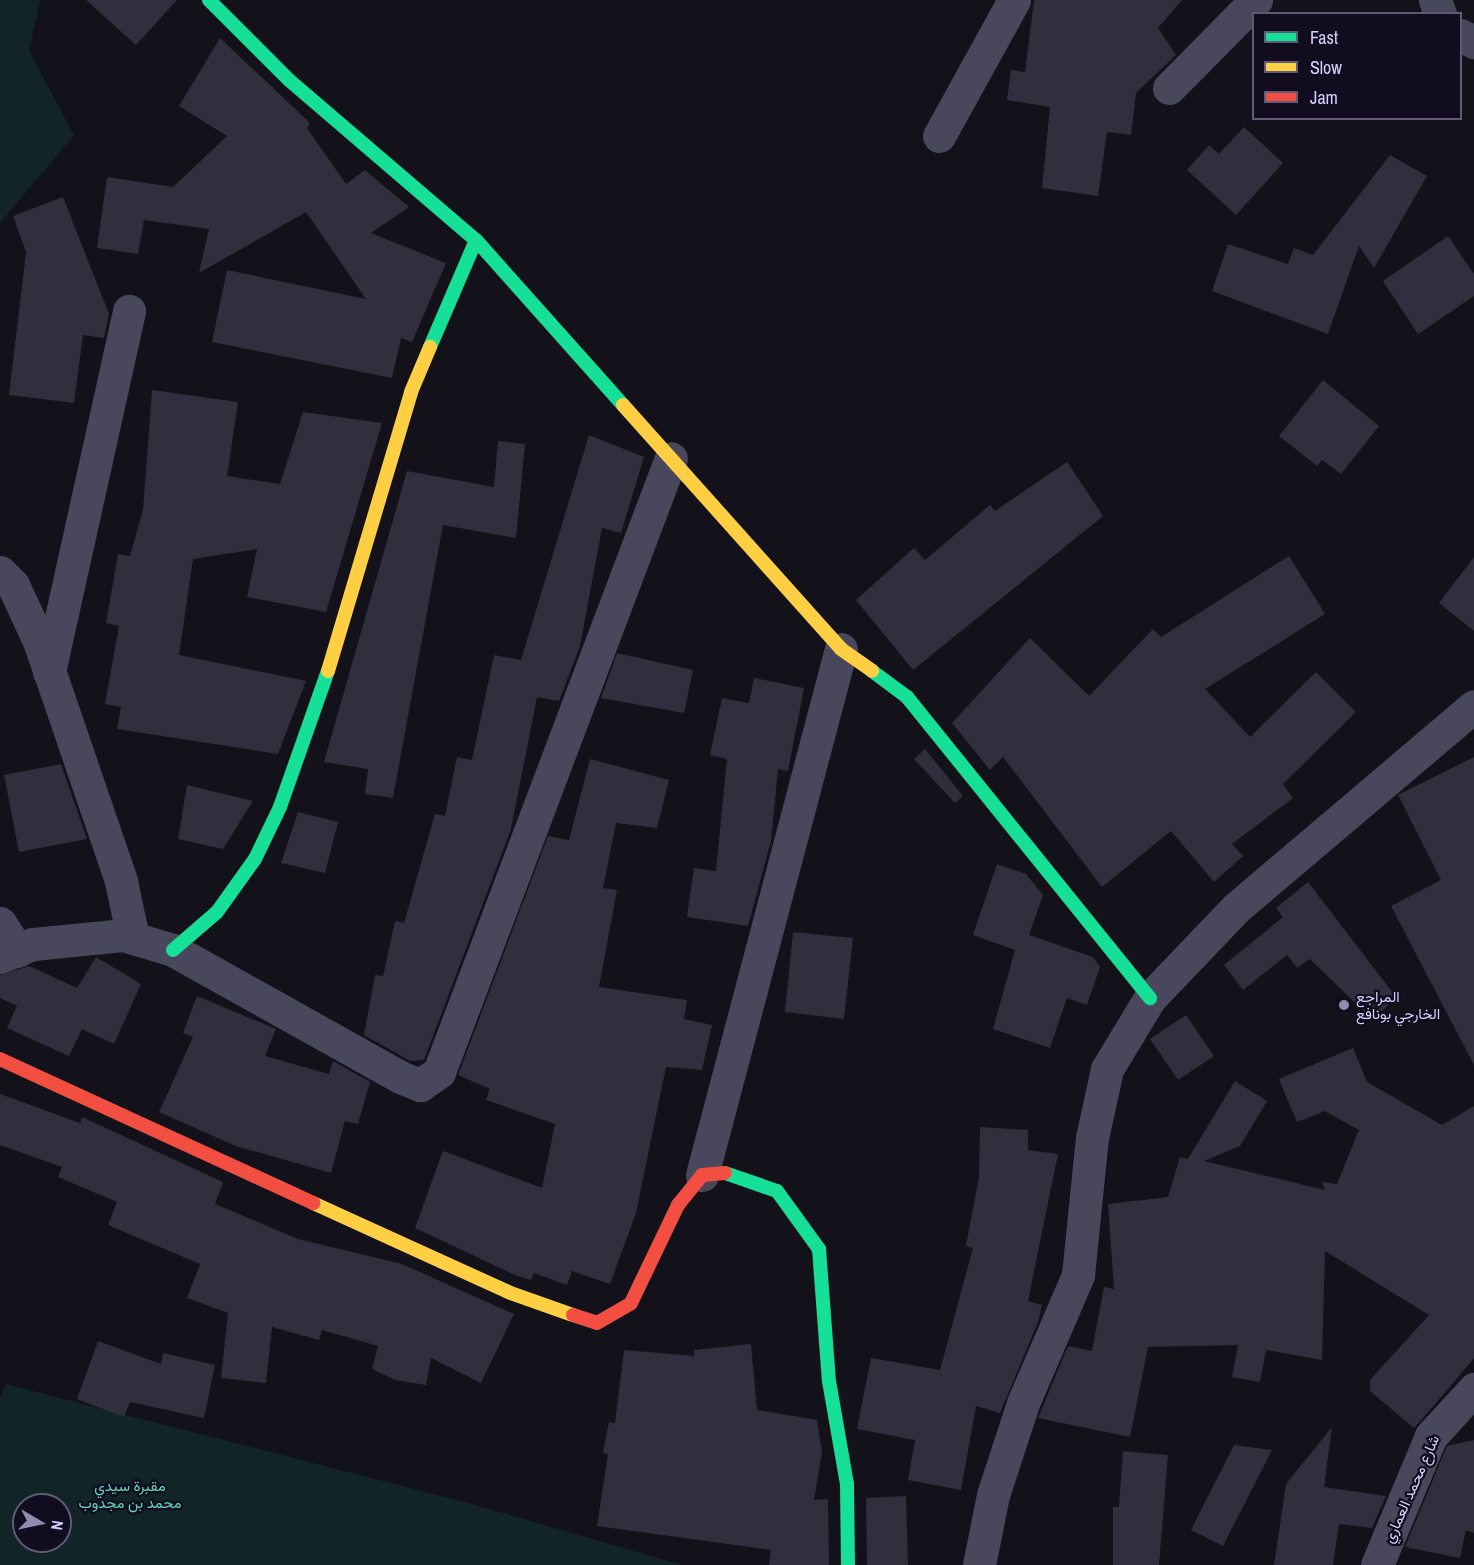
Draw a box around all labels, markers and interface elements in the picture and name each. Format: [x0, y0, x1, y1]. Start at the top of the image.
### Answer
legend [1252, 12, 1462, 120]
text: Fast [1310, 25, 1338, 50]
text: Slow [1310, 55, 1342, 80]
text: Jam [1310, 85, 1338, 110]
place label: المراجع الخارجي بونافع [1356, 987, 1440, 1022]
marker: المراجع الخارجي بونافع [1337, 998, 1351, 1012]
street label: شارع محمد العماري [1379, 1432, 1443, 1546]
park label: مقبرة سيدي محمد بن مجدوب [79, 1476, 181, 1511]
north arrow [12, 1493, 72, 1553]
text: N [46, 1519, 69, 1532]

